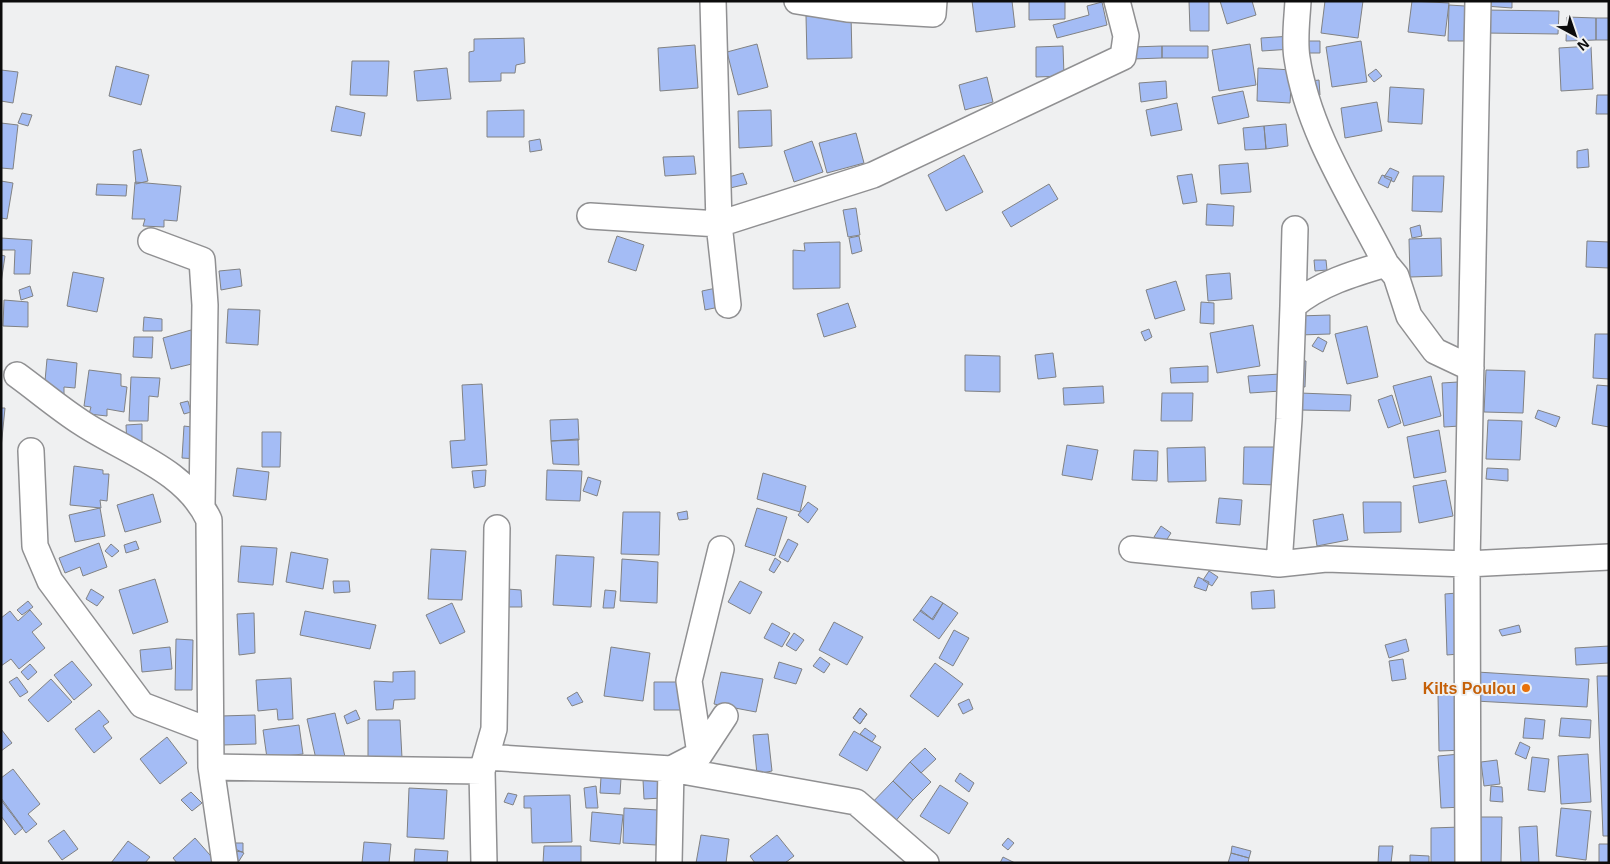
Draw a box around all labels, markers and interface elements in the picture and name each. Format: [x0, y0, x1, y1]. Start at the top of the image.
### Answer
north arrow [1550, 10, 1600, 60]
text: N [1574, 36, 1592, 54]
place label: Kilts Poulou [1423, 680, 1516, 697]
marker: Kilts Poulou [1520, 682, 1532, 694]

